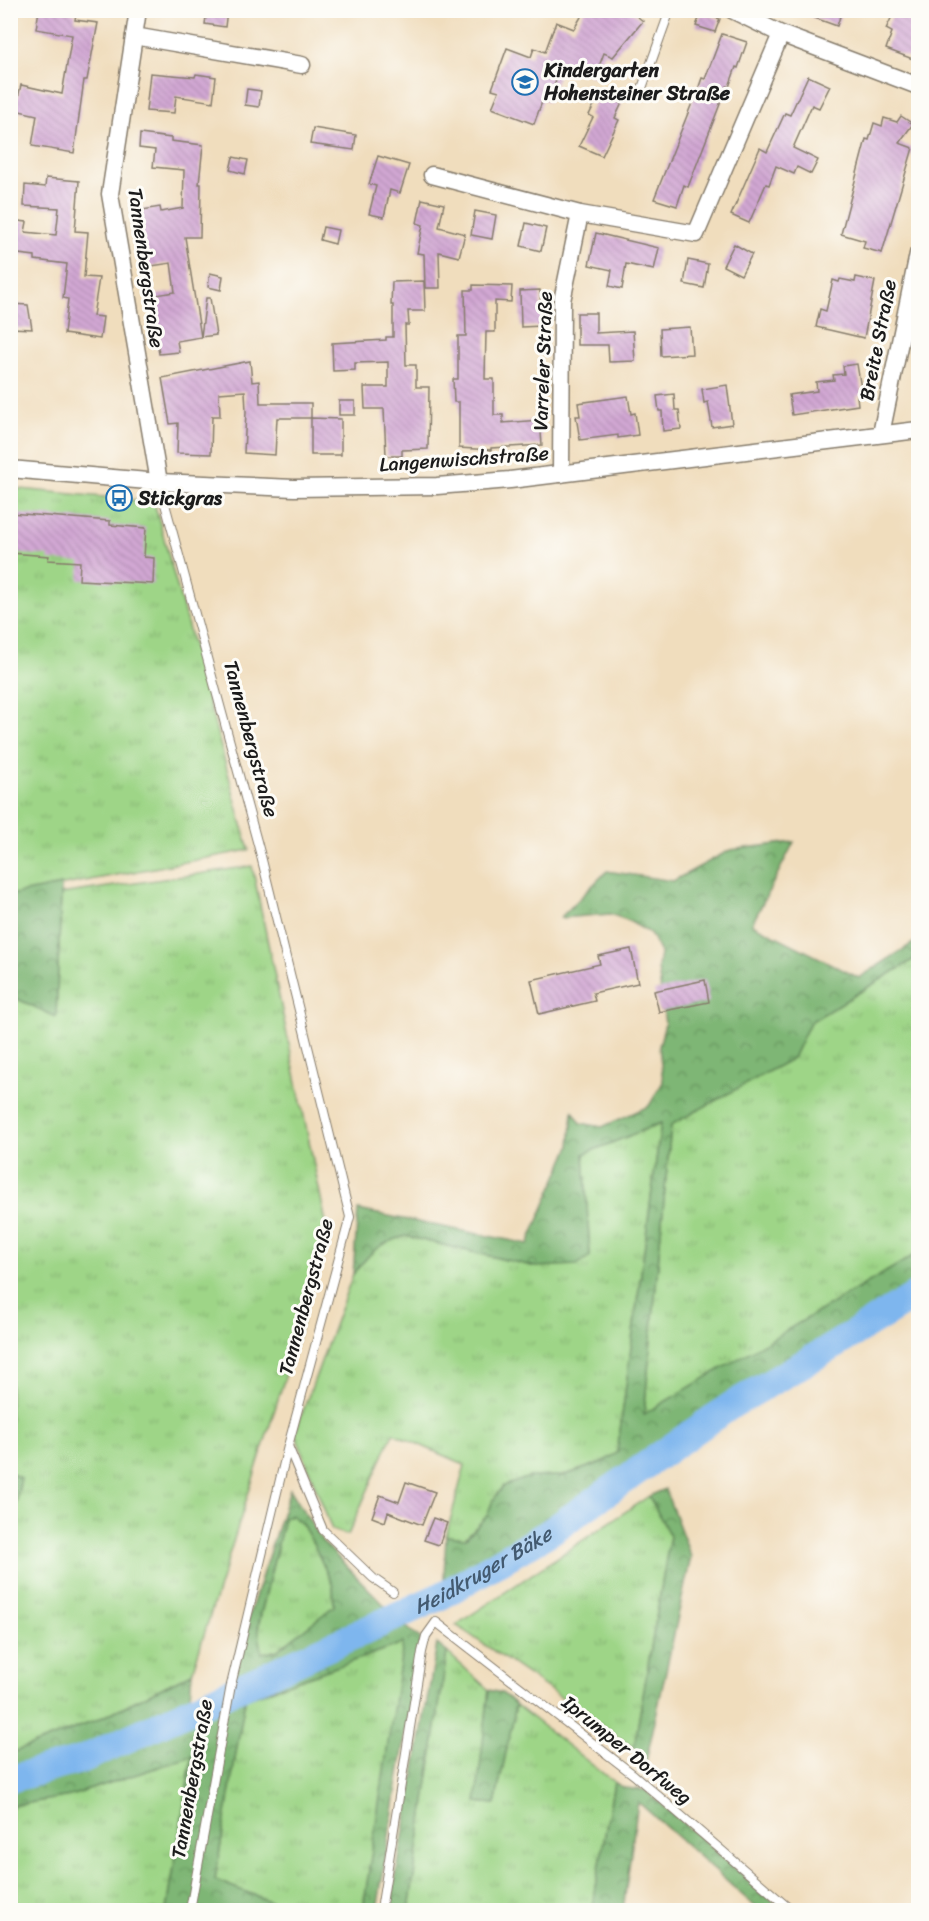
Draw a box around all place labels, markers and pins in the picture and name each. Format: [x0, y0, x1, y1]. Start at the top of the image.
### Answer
place label: Kindergarten Hohensteiner Straße [543, 53, 731, 111]
school or university icon: Kindergarten Hohensteiner Straße [510, 67, 540, 97]
place label: Stickgras [137, 481, 223, 516]
bus stop icon: Stickgras [104, 483, 134, 513]

